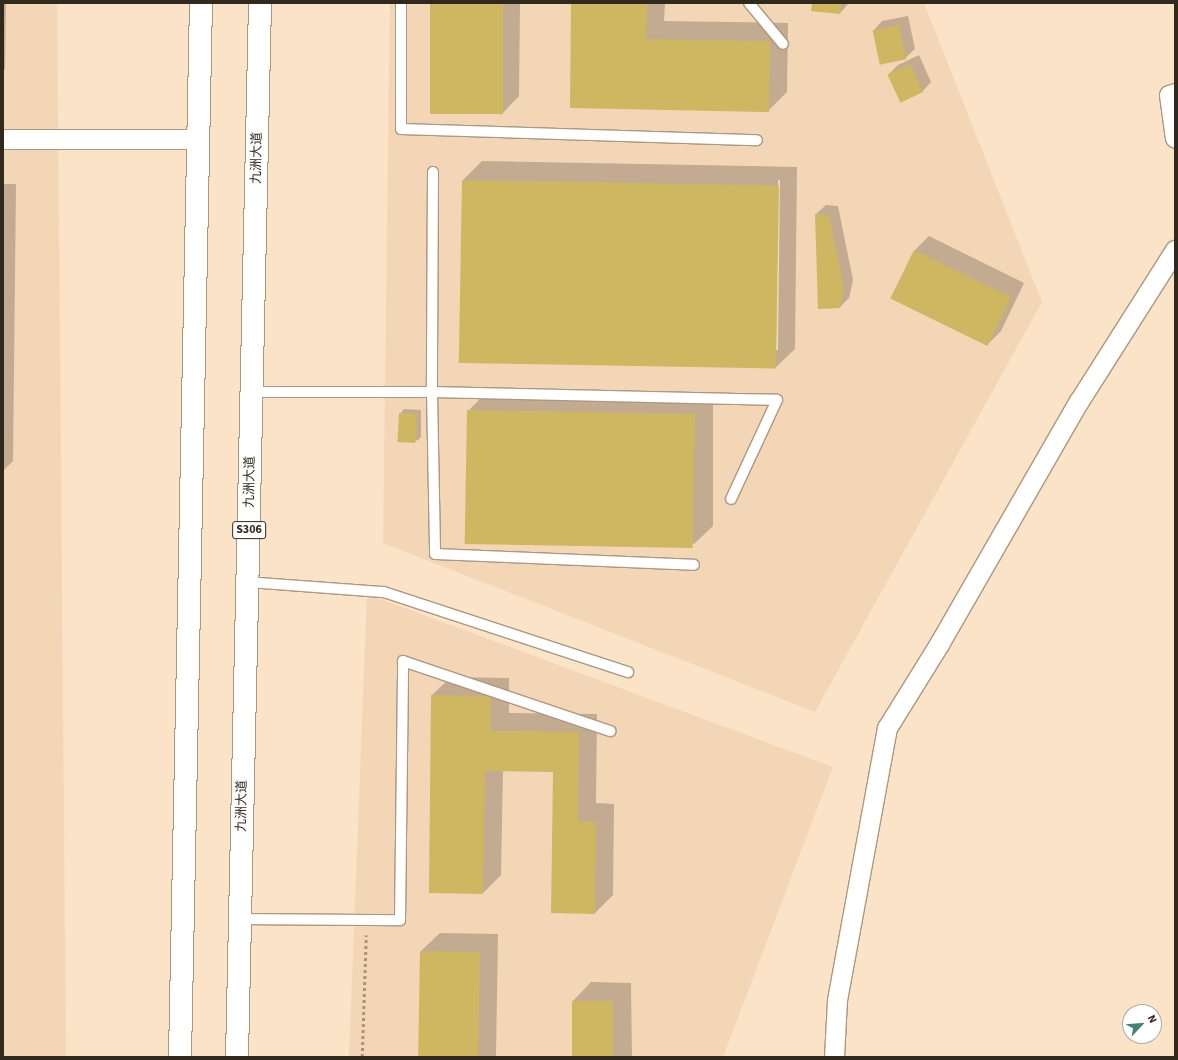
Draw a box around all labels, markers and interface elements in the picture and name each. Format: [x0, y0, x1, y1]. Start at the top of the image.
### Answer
street label: 九洲大道 [249, 132, 265, 184]
street label: 九洲大道 [242, 456, 258, 508]
road number: S306 [232, 520, 266, 540]
street label: 九洲大道 [234, 780, 250, 832]
north arrow [1122, 1004, 1162, 1044]
text: N [1144, 1012, 1161, 1026]

